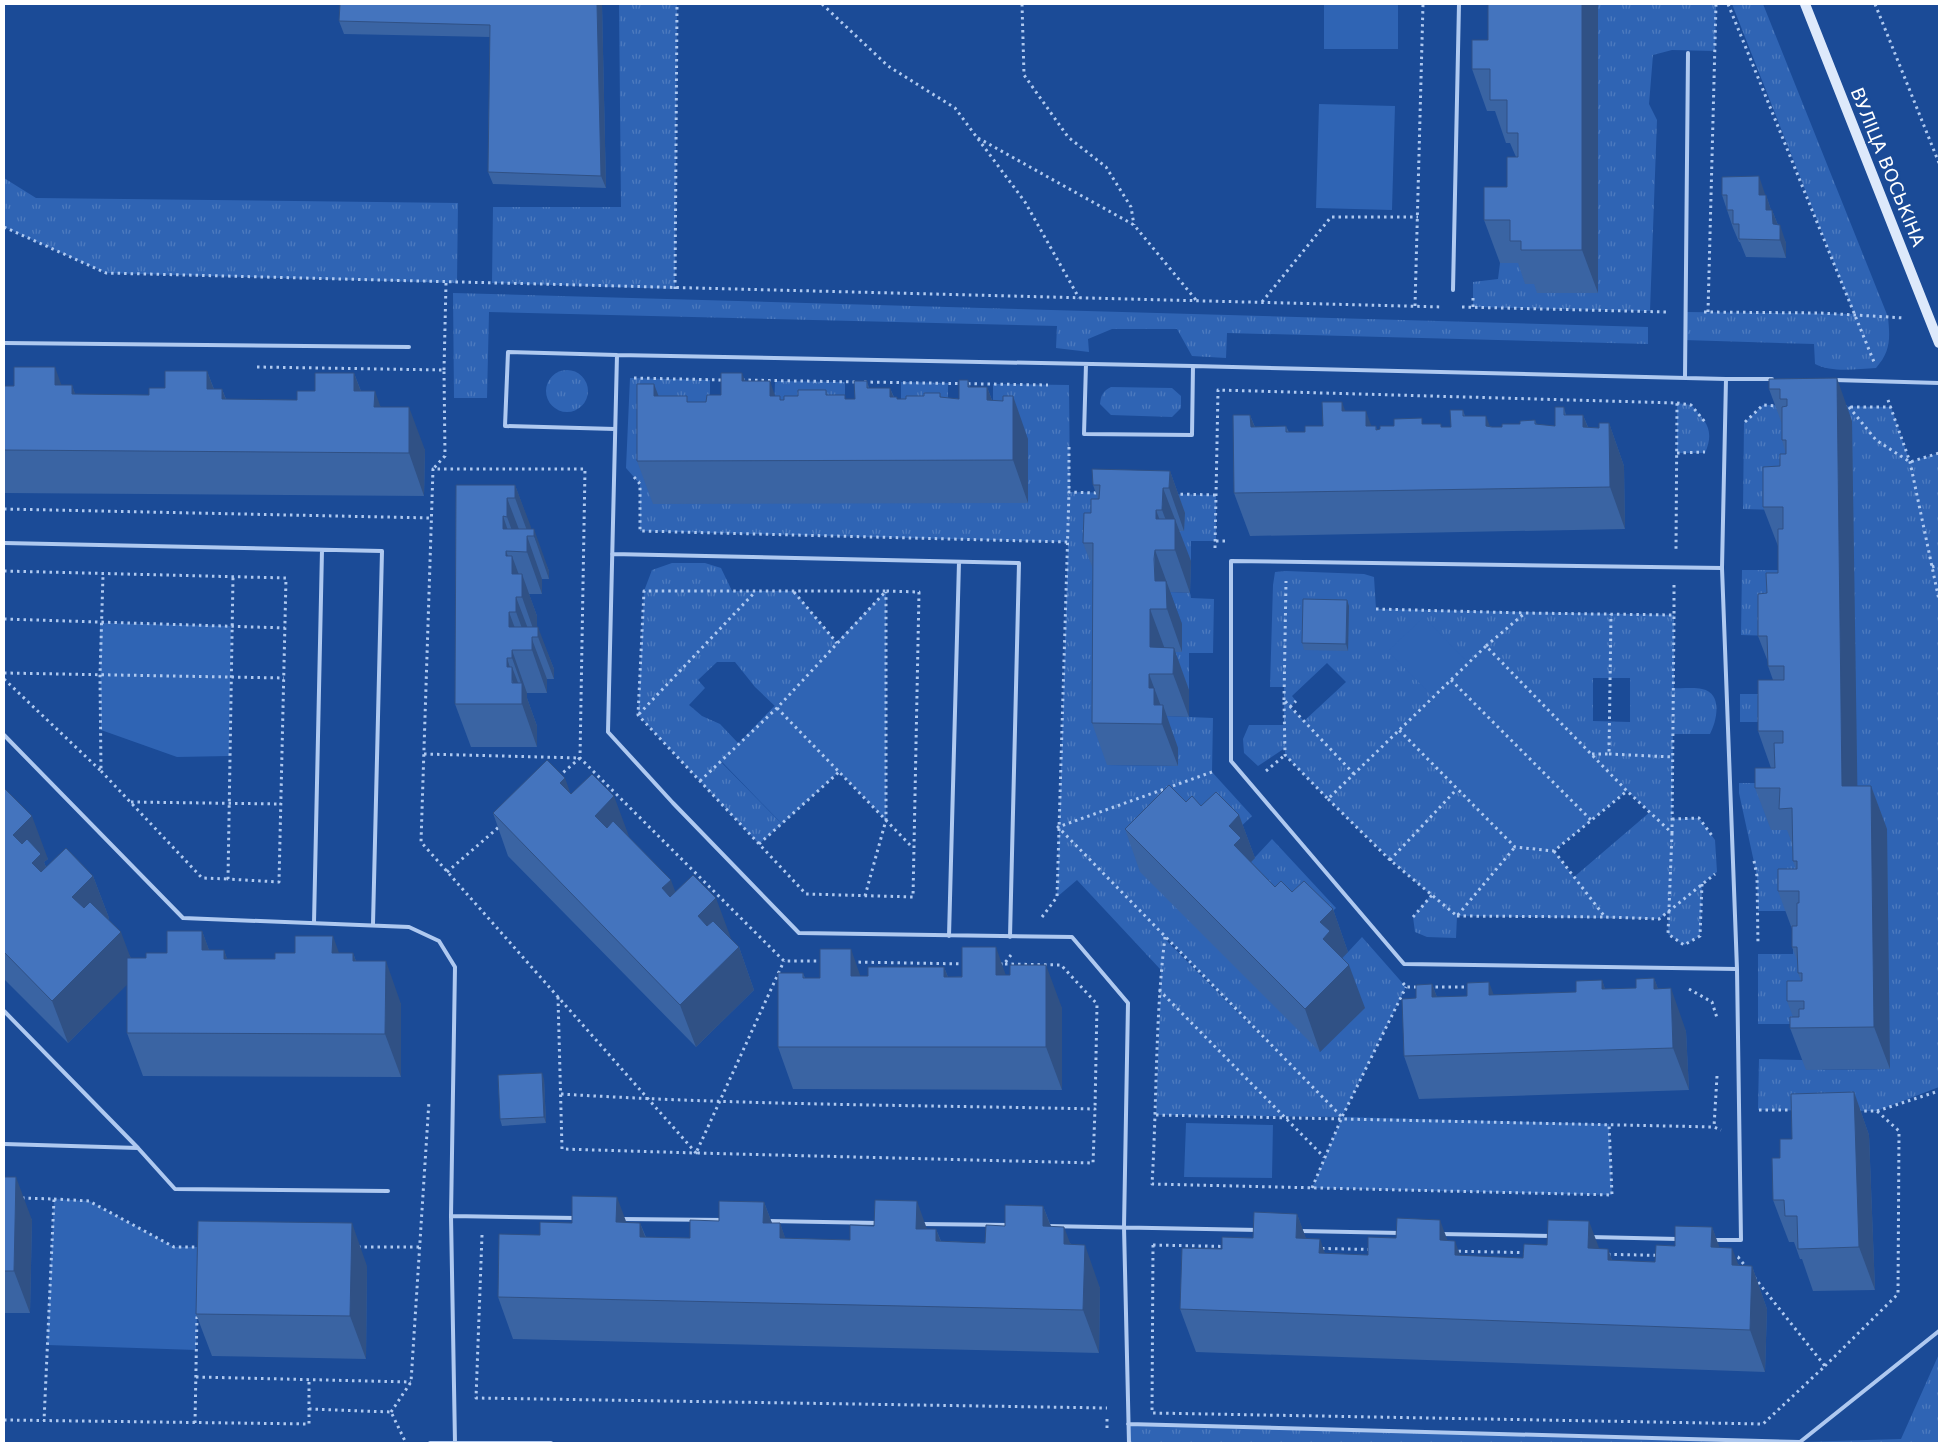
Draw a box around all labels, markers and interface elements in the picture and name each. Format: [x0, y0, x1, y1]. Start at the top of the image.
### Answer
street label: ВУЛІЦА ВОСЬКІНА [1847, 84, 1930, 250]

